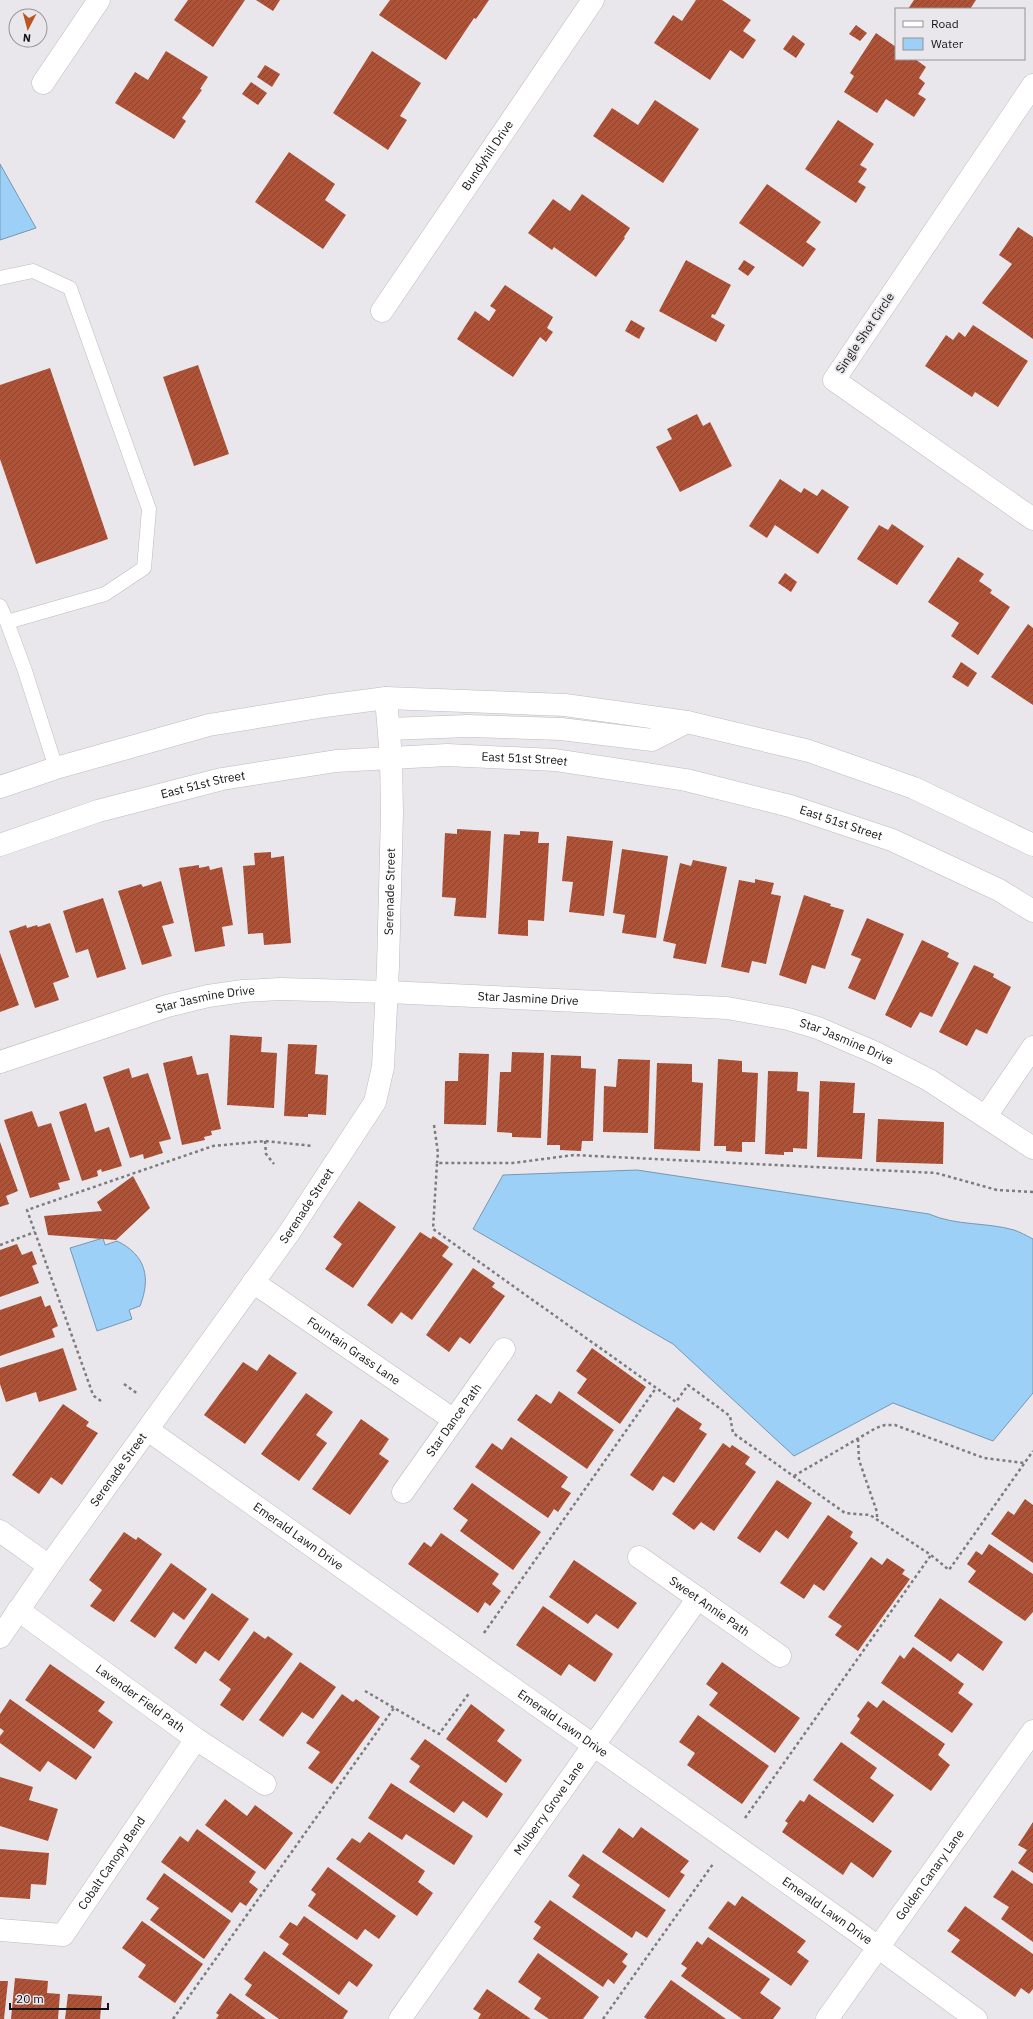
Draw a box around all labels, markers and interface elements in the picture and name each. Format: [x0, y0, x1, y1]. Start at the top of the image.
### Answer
north arrow [8, 8, 48, 48]
legend [895, 8, 1025, 60]
text: Road [931, 16, 959, 31]
text: N [22, 31, 32, 45]
text: Water [931, 36, 964, 51]
street label: Bundyhill Drive [458, 117, 516, 193]
street label: Single Shot Circle [832, 289, 897, 376]
street label: East 51st Street [481, 749, 569, 769]
street label: East 51st Street [159, 767, 246, 802]
street label: East 51st Street [798, 802, 885, 843]
street label: Serenade Street [381, 848, 398, 935]
street label: Star Jasmine Drive [153, 982, 256, 1016]
street label: Star Jasmine Drive [477, 988, 579, 1008]
street label: Star Jasmine Drive [798, 1015, 897, 1068]
street label: Serenade Street [276, 1165, 336, 1246]
street label: Fountain Grass Lane [304, 1313, 404, 1388]
street label: Star Dance Path [422, 1380, 484, 1459]
street label: Serenade Street [86, 1430, 150, 1509]
street label: Emerald Lawn Drive [250, 1499, 347, 1573]
street label: Sweet Annie Path [667, 1573, 753, 1639]
street label: Lavender Field Path [93, 1661, 188, 1735]
street label: Emerald Lawn Drive [515, 1686, 611, 1760]
street label: Mulberry Grove Lane [510, 1758, 587, 1858]
street label: Cobalt Canopy Bend [74, 1813, 148, 1912]
street label: Golden Canary Lane [892, 1826, 967, 1923]
street label: Emerald Lawn Drive [779, 1873, 876, 1948]
scale bar [10, 1985, 108, 2011]
text: 20 m [16, 1991, 44, 2006]

